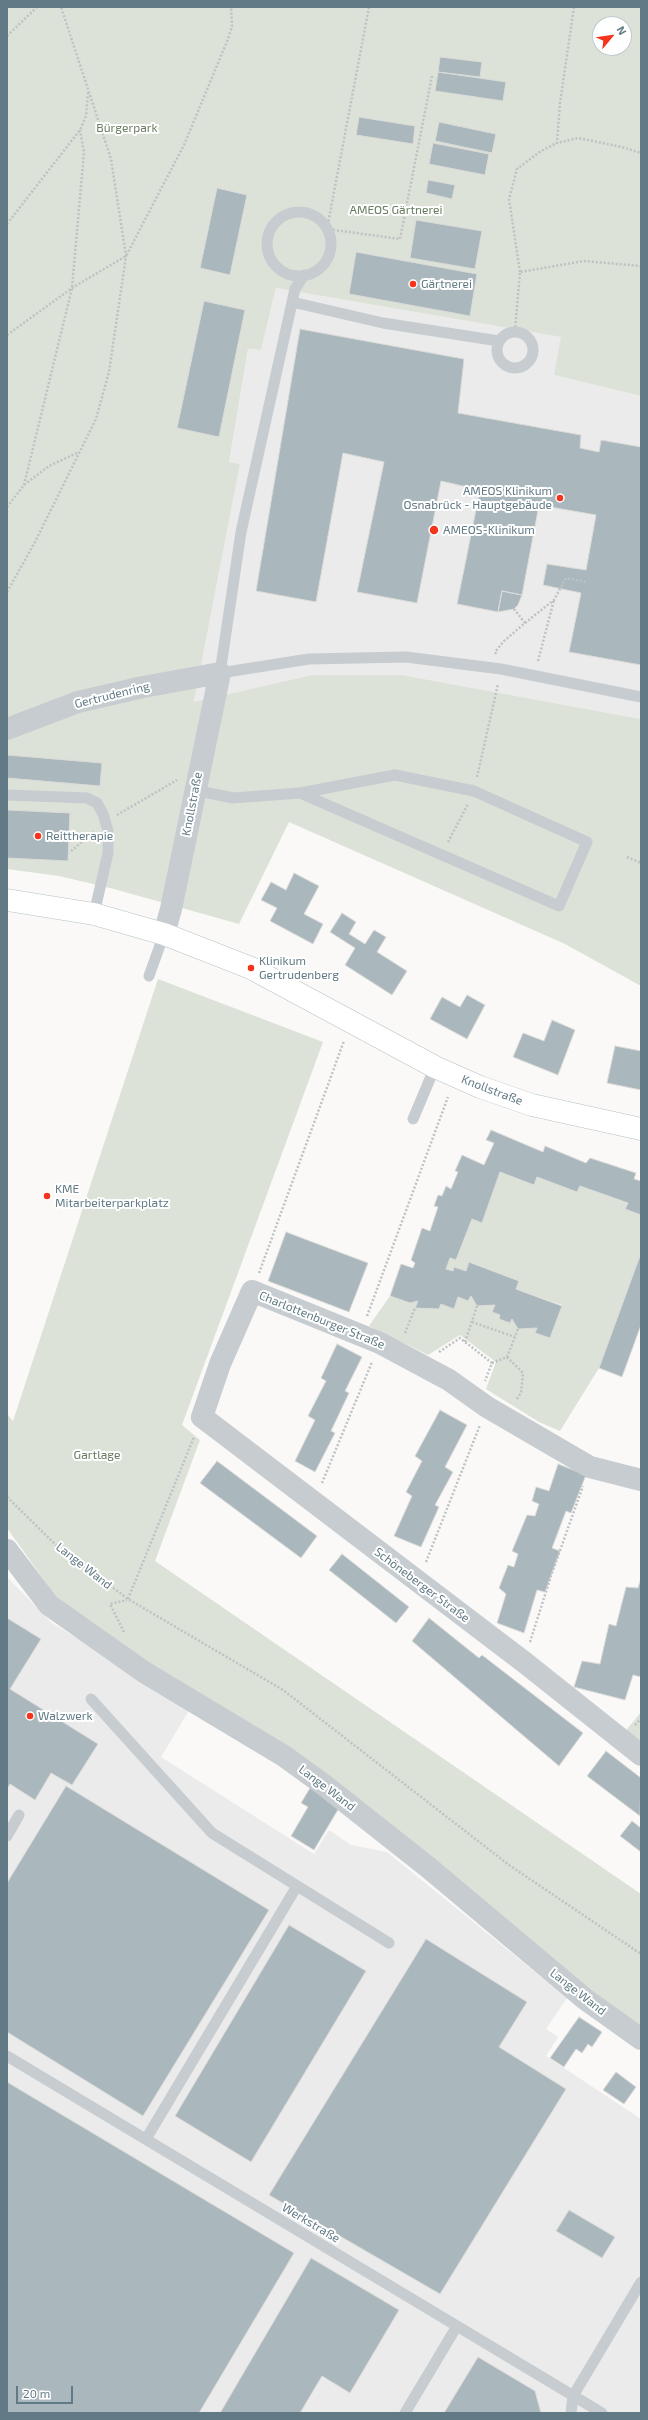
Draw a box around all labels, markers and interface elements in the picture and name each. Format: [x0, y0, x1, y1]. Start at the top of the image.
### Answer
north arrow [592, 16, 632, 56]
text: N [614, 24, 630, 37]
park label: Bürgerpark [96, 121, 158, 135]
park label: AMEOS Gärtnerei [349, 203, 443, 217]
place label: Gärtnerei [421, 277, 472, 291]
marker: Gärtnerei [408, 279, 418, 289]
place label: AMEOS Klinikum Osnabrück - Hauptgebäude [403, 484, 552, 512]
marker: AMEOS Klinikum Osnabrück - Hauptgebäude [555, 493, 565, 503]
place label: AMEOS-Klinikum [443, 523, 535, 537]
marker: AMEOS-Klinikum [428, 524, 440, 536]
street label: Gertrudenring [73, 679, 151, 711]
street label: Knollstraße [179, 771, 205, 837]
place label: Reittherapie [46, 829, 113, 843]
marker: Reittherapie [33, 831, 43, 841]
place label: Klinikum Gertrudenberg [259, 954, 339, 982]
marker: Klinikum Gertrudenberg [246, 963, 256, 973]
street label: Knollstraße [459, 1072, 525, 1108]
place label: KME Mitarbeiterparkplatz [55, 1182, 169, 1210]
marker: KME Mitarbeiterparkplatz [42, 1191, 52, 1201]
street label: Charlottenburger Straße [257, 1288, 387, 1352]
park label: Gartlage [74, 1448, 120, 1462]
street label: Lange Wand [53, 1540, 115, 1592]
street label: Schöneberger Straße [372, 1544, 472, 1626]
place label: Walzwerk [38, 1709, 93, 1723]
marker: Walzwerk [25, 1711, 35, 1721]
street label: Lange Wand [296, 1762, 358, 1814]
street label: Lange Wand [547, 1966, 609, 2018]
street label: Werkstraße [279, 2200, 343, 2246]
scale bar [18, 2378, 75, 2404]
text: 20 m [23, 2386, 50, 2400]

